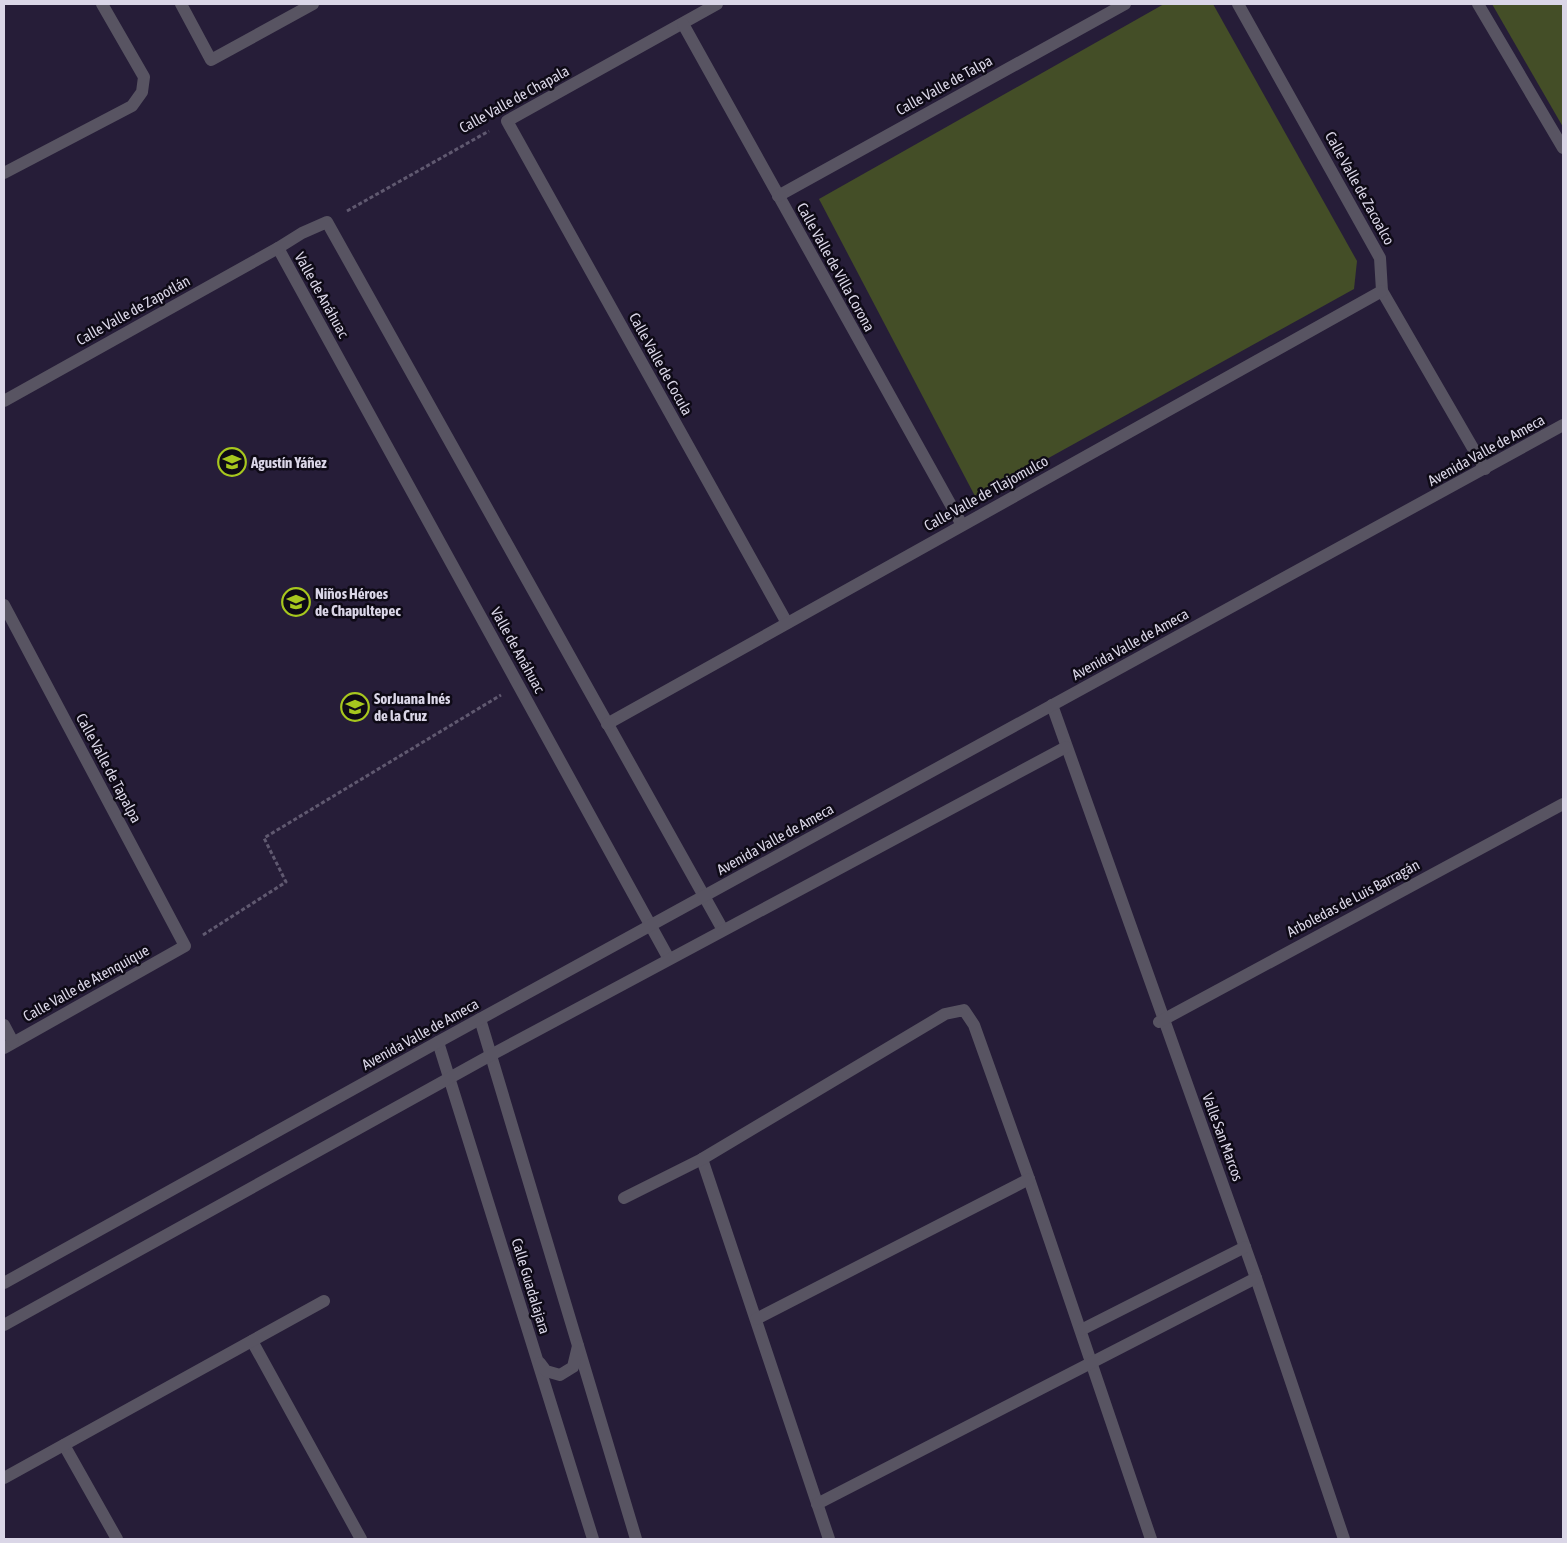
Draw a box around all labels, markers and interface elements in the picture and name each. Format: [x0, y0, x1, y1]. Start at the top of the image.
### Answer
street label: Calle Valle de Talpa [893, 52, 995, 118]
street label: Calle Valle de Chapala [456, 62, 572, 136]
street label: Calle Valle de Zacoalco [1322, 128, 1398, 248]
street label: Calle Valle de Villa Corona [794, 200, 878, 334]
street label: Valle de Anáhuac [291, 249, 353, 341]
street label: Calle Valle de Zapotlán [73, 272, 193, 348]
street label: Calle Valle de Cocula [626, 310, 696, 418]
street label: Avenida Valle de Ameca [1425, 411, 1547, 489]
school or university icon: Agustín Yáñez [217, 447, 247, 477]
street label: Calle Valle de Tlajomulco [921, 452, 1051, 534]
place label: Agustín Yáñez [250, 454, 327, 471]
place label: Niños Héroes de Chapultepec [315, 585, 401, 619]
school or university icon: Niños Héroes de Chapultepec [281, 587, 311, 617]
street label: Valle de Anáhuac [487, 604, 549, 696]
street label: Avenida Valle de Ameca [1069, 605, 1191, 683]
place label: SorJuana Inés de la Cruz [374, 690, 451, 724]
school or university icon: SorJuana Inés de la Cruz [340, 692, 370, 722]
street label: Calle Valle de Tapalpa [73, 710, 145, 826]
street label: Avenida Valle de Ameca [714, 800, 836, 878]
street label: Arboledas de Luis Barragán [1284, 856, 1422, 940]
street label: Calle Valle de Atenquique [20, 941, 152, 1025]
street label: Avenida Valle de Ameca [359, 995, 481, 1073]
street label: Valle San Marcos [1199, 1091, 1247, 1183]
street label: Calle Guadalajara [508, 1236, 554, 1336]

